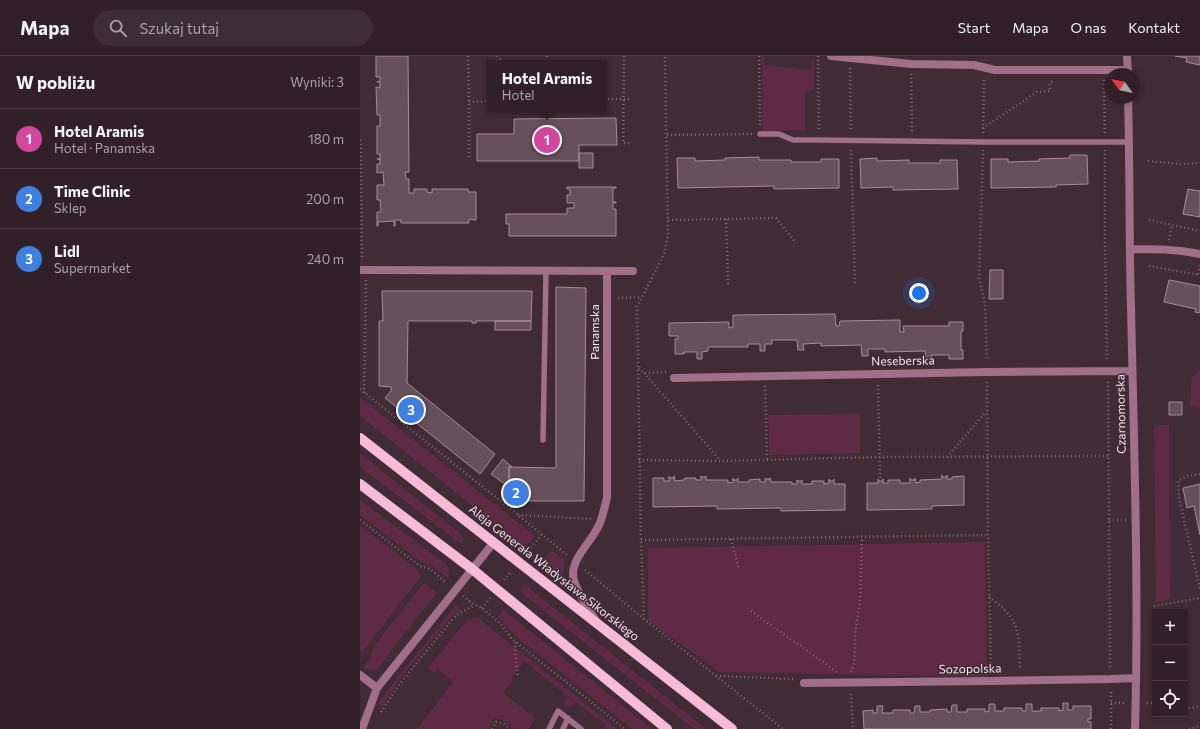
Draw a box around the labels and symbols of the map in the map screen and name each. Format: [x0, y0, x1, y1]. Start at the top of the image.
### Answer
north arrow [1104, 68, 1140, 104]
pin: 1 [534, 125, 560, 155]
your location [909, 283, 929, 303]
street label: Panamska [587, 304, 601, 360]
street label: Neseberska [871, 352, 935, 368]
street label: Czarnomorska [1112, 374, 1128, 454]
pin: 3 [398, 395, 424, 425]
pin: 2 [503, 478, 529, 508]
street label: Aleja Generała Władysława Sikorskiego [467, 501, 642, 643]
street label: Sozopolska [938, 660, 1002, 676]

